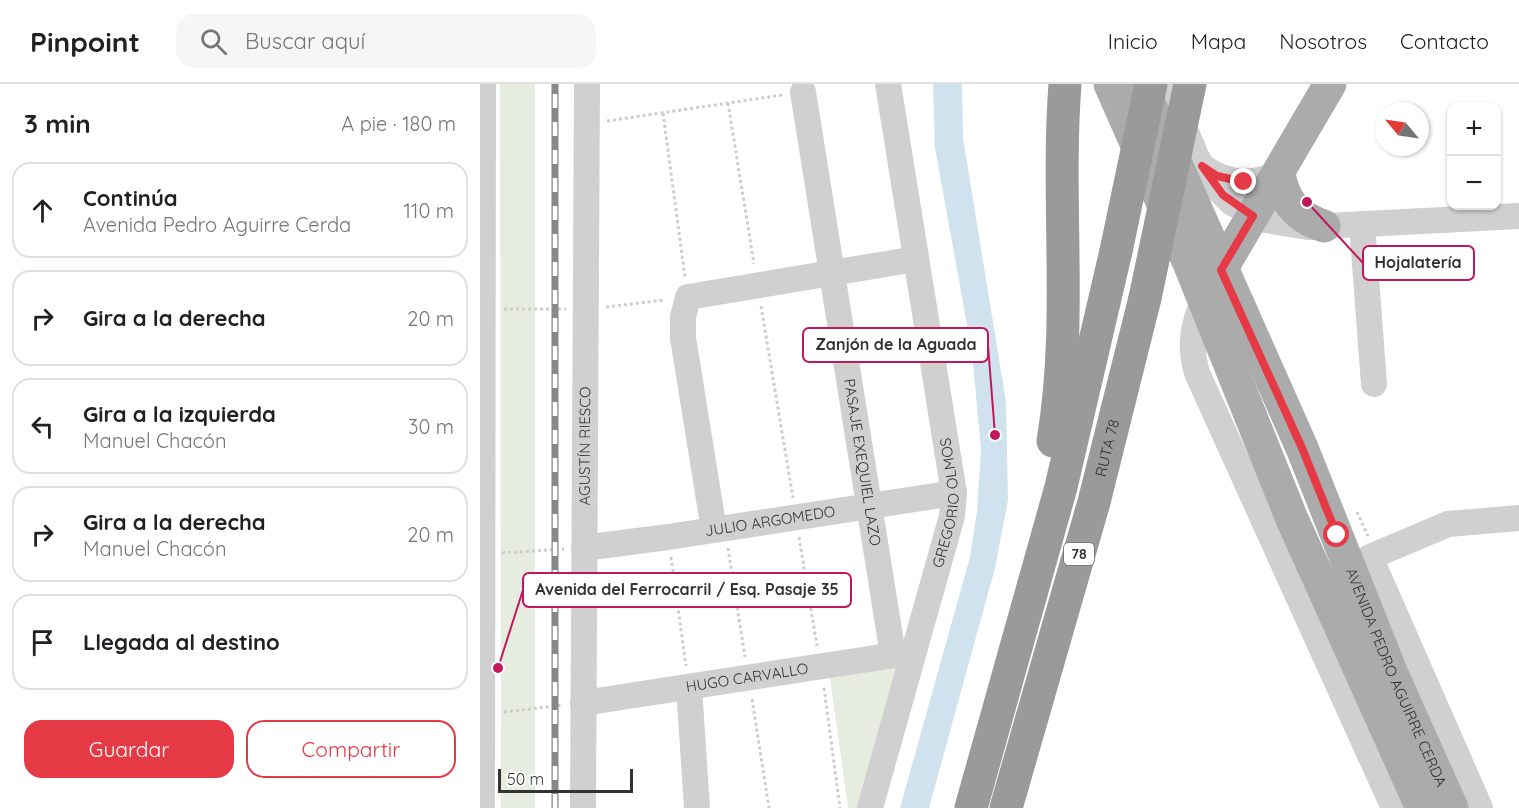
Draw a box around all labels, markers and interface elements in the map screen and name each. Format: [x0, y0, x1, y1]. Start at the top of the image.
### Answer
search box [176, 14, 596, 68]
text: Pinpoint [30, 24, 140, 59]
icon: search [197, 25, 230, 58]
text: Buscar aquí [245, 27, 365, 55]
text: Inicio [1108, 28, 1158, 54]
text: Mapa [1191, 28, 1246, 54]
text: Nosotros [1279, 28, 1367, 54]
text: Contacto [1400, 28, 1489, 54]
north arrow [1375, 102, 1429, 156]
map controls [1447, 102, 1501, 210]
button: + [1447, 102, 1501, 156]
text: 3 min [24, 107, 91, 140]
text: A pie · 180 m [341, 111, 456, 136]
button: − [1447, 156, 1501, 210]
route end [1230, 168, 1256, 194]
text: Continúa [83, 184, 178, 212]
icon: ahead [26, 194, 59, 227]
text: 110 m [404, 198, 454, 223]
text: Avenida Pedro Aguirre Cerda [83, 212, 351, 237]
callout: Hojalatería [1363, 246, 1474, 280]
text: Hojalatería [1375, 252, 1461, 272]
icon: right [26, 302, 59, 335]
text: Gira a la derecha [83, 304, 266, 332]
text: 20 m [407, 306, 454, 331]
callout: Zanjón de la Aguada [803, 328, 988, 362]
text: Zanjón de la Aguada [815, 334, 977, 354]
street label: PASAJE EXEQUIEL LAZO [840, 377, 885, 547]
street label: AGUSTÍN RIESCO [575, 386, 594, 506]
text: Gira a la izquierda [83, 400, 276, 428]
icon: left [26, 410, 59, 443]
text: 30 m [408, 414, 454, 439]
street label: RUTA 78 [1091, 417, 1123, 479]
text: Manuel Chacón [83, 428, 227, 453]
street label: GREGORIO OLMOS [928, 437, 963, 570]
street label: JULIO ARGOMEDO [704, 501, 836, 540]
text: Gira a la derecha [83, 508, 266, 536]
icon: right [26, 518, 59, 551]
route start [1323, 521, 1349, 547]
text: 20 m [407, 522, 454, 547]
text: Manuel Chacón [83, 536, 227, 561]
road number: 78 [1064, 543, 1094, 565]
street label: AVENIDA PEDRO AGUIRRE CERDA [1342, 565, 1451, 790]
callout: Avenida del Ferrocarril / Esq. Pasaje 35 [523, 573, 851, 607]
text: Avenida del Ferrocarril / Esq. Pasaje 35 [535, 579, 839, 599]
icon: arrive [26, 626, 59, 659]
text: Llegada al destino [83, 628, 280, 656]
street label: HUGO CARVALLO [685, 658, 809, 696]
button: Guardar [24, 720, 234, 778]
button: Compartir [246, 720, 456, 778]
scale bar [498, 766, 633, 794]
text: 50 m [507, 769, 544, 789]

